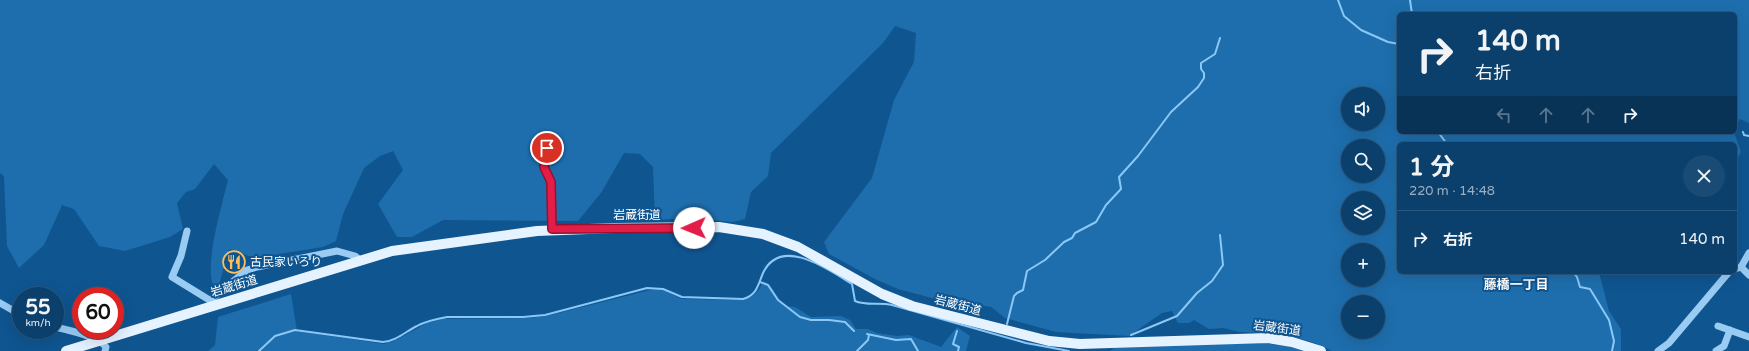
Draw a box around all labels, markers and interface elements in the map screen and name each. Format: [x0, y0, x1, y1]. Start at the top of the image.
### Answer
text: 140 m [1475, 24, 1561, 58]
icon: right [1409, 28, 1461, 80]
text: 右折 [1475, 62, 1511, 84]
map controls [1341, 87, 1385, 339]
button: sound [1341, 87, 1385, 131]
icon: left [1493, 104, 1515, 126]
icon: ahead [1535, 104, 1557, 126]
icon: ahead [1577, 104, 1599, 126]
icon: right [1619, 104, 1641, 126]
pin [530, 131, 564, 165]
icon: arrive [536, 137, 558, 159]
button: search [1341, 139, 1385, 183]
text: 1 分 [1409, 153, 1454, 182]
button: close [1683, 155, 1725, 197]
text: 220 m · 14:48 [1409, 183, 1495, 199]
button: layers [1341, 191, 1385, 235]
position arrow [673, 207, 715, 249]
street label: 岩蔵街道 [613, 208, 661, 222]
icon: right [1409, 228, 1431, 250]
text: 140 m [1679, 230, 1725, 248]
text: 右折 [1443, 231, 1473, 249]
button: + [1341, 243, 1385, 287]
restaurant icon: 古民家いろり [221, 249, 247, 275]
place label: 古民家いろり [250, 255, 322, 269]
street label: 岩蔵街道 [209, 272, 259, 300]
district label: 藤橋一丁目 [1483, 277, 1549, 293]
speed limit sign: 60 [72, 287, 124, 339]
street label: 岩蔵街道 [933, 292, 983, 318]
button: − [1341, 295, 1385, 339]
text: 55 [25, 296, 51, 320]
text: km/h [25, 317, 51, 329]
street label: 岩蔵街道 [1252, 318, 1302, 338]

